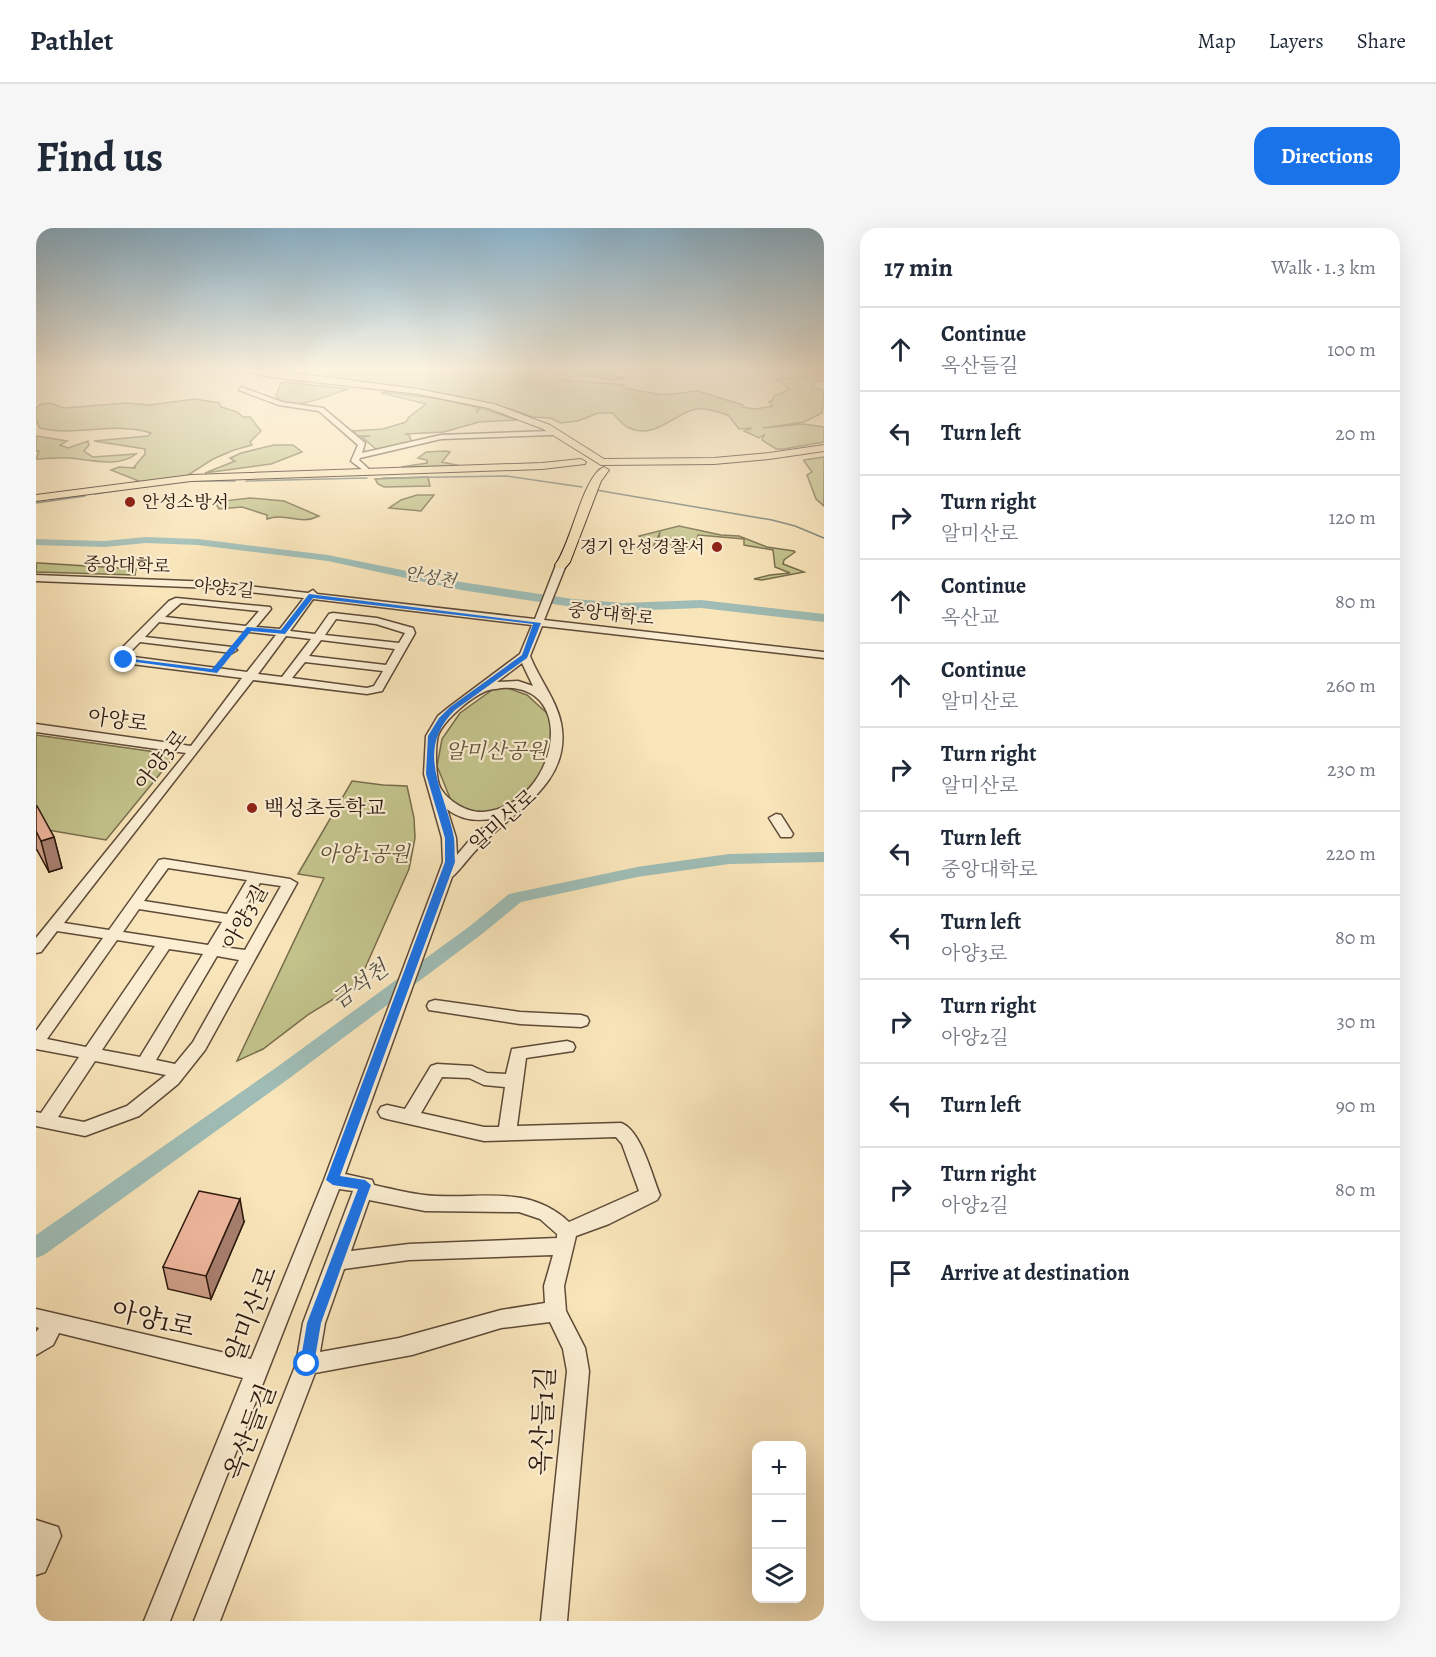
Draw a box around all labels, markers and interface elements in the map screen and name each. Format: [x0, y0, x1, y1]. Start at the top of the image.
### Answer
text: Pathlet [30, 22, 113, 60]
text: Map [1197, 27, 1236, 55]
text: Layers [1269, 27, 1324, 55]
text: Share [1357, 27, 1406, 55]
button: Directions [1254, 127, 1400, 185]
text: Find us [36, 128, 163, 185]
text: 17 min [884, 250, 953, 285]
text: Walk · 1.3 km [1271, 254, 1376, 281]
text: Continue [941, 319, 1026, 349]
icon: ahead [884, 333, 917, 366]
text: 100 m [1327, 336, 1376, 363]
text: 옥산들길 [941, 352, 1018, 379]
icon: left [884, 417, 917, 450]
text: Turn left [941, 418, 1021, 448]
text: 20 m [1335, 420, 1376, 447]
text: Turn right [941, 487, 1037, 517]
place label: 안성소방서 [142, 490, 229, 514]
marker: 안성소방서 [123, 495, 137, 509]
icon: right [884, 501, 917, 534]
text: 120 m [1328, 504, 1376, 531]
text: 알미산로 [941, 520, 1018, 547]
place label: 경기 안성경찰서 [580, 535, 705, 559]
marker: 경기 안성경찰서 [710, 540, 724, 554]
street label: 중앙대학로 [83, 551, 171, 579]
water label: 안성천 [402, 561, 459, 594]
text: Continue [941, 571, 1026, 601]
street label: 아양2길 [193, 573, 255, 603]
icon: ahead [884, 585, 917, 618]
text: 80 m [1335, 588, 1376, 615]
street label: 중앙대학로 [567, 598, 655, 630]
text: 옥산교 [941, 604, 999, 631]
route end [110, 646, 136, 672]
text: Continue [941, 655, 1026, 685]
icon: ahead [884, 669, 917, 702]
text: 260 m [1326, 672, 1376, 699]
text: 알미산로 [941, 688, 1018, 715]
street label: 아양로 [86, 702, 150, 738]
street label: 아양3로 [129, 724, 193, 796]
park label: 알미산공원 [445, 737, 548, 765]
text: Turn right [941, 739, 1037, 769]
icon: right [884, 753, 917, 786]
text: 230 m [1327, 756, 1376, 783]
text: 알미산로 [941, 772, 1018, 799]
street label: 알미산로 [463, 782, 543, 858]
place label: 백성초등학교 [264, 794, 386, 822]
marker: 백성초등학교 [245, 801, 259, 815]
text: Turn left [941, 823, 1021, 853]
icon: left [884, 837, 917, 870]
park label: 아양 1공원 [318, 840, 412, 868]
text: 220 m [1326, 840, 1376, 867]
text: 중앙대학로 [941, 856, 1038, 883]
street label: 아양3길 [216, 880, 274, 954]
text: Turn left [941, 907, 1021, 937]
icon: left [884, 921, 917, 954]
text: 80 m [1335, 924, 1376, 951]
text: 아양3로 [941, 940, 1007, 967]
water label: 금석천 [326, 953, 396, 1016]
text: Turn right [941, 991, 1037, 1021]
icon: right [884, 1005, 917, 1038]
text: 30 m [1336, 1008, 1376, 1035]
text: 아양2길 [941, 1024, 1008, 1051]
icon: left [884, 1089, 917, 1122]
text: Turn left [941, 1090, 1021, 1120]
text: 90 m [1336, 1092, 1376, 1119]
text: Turn right [941, 1159, 1037, 1189]
icon: right [884, 1173, 917, 1206]
text: 80 m [1335, 1176, 1376, 1203]
text: 아양2길 [941, 1192, 1008, 1219]
icon: arrive [884, 1257, 917, 1290]
text: Arrive at destination [941, 1258, 1130, 1288]
street label: 알미산로 [217, 1261, 285, 1367]
street label: 아양1로 [108, 1292, 198, 1346]
route start [293, 1350, 319, 1376]
street label: 옥산들1길 [523, 1365, 563, 1477]
street label: 옥산들길 [216, 1379, 284, 1485]
map controls [752, 1441, 806, 1603]
button: + [752, 1441, 806, 1495]
button: − [752, 1495, 806, 1549]
button: layers [752, 1549, 806, 1603]

